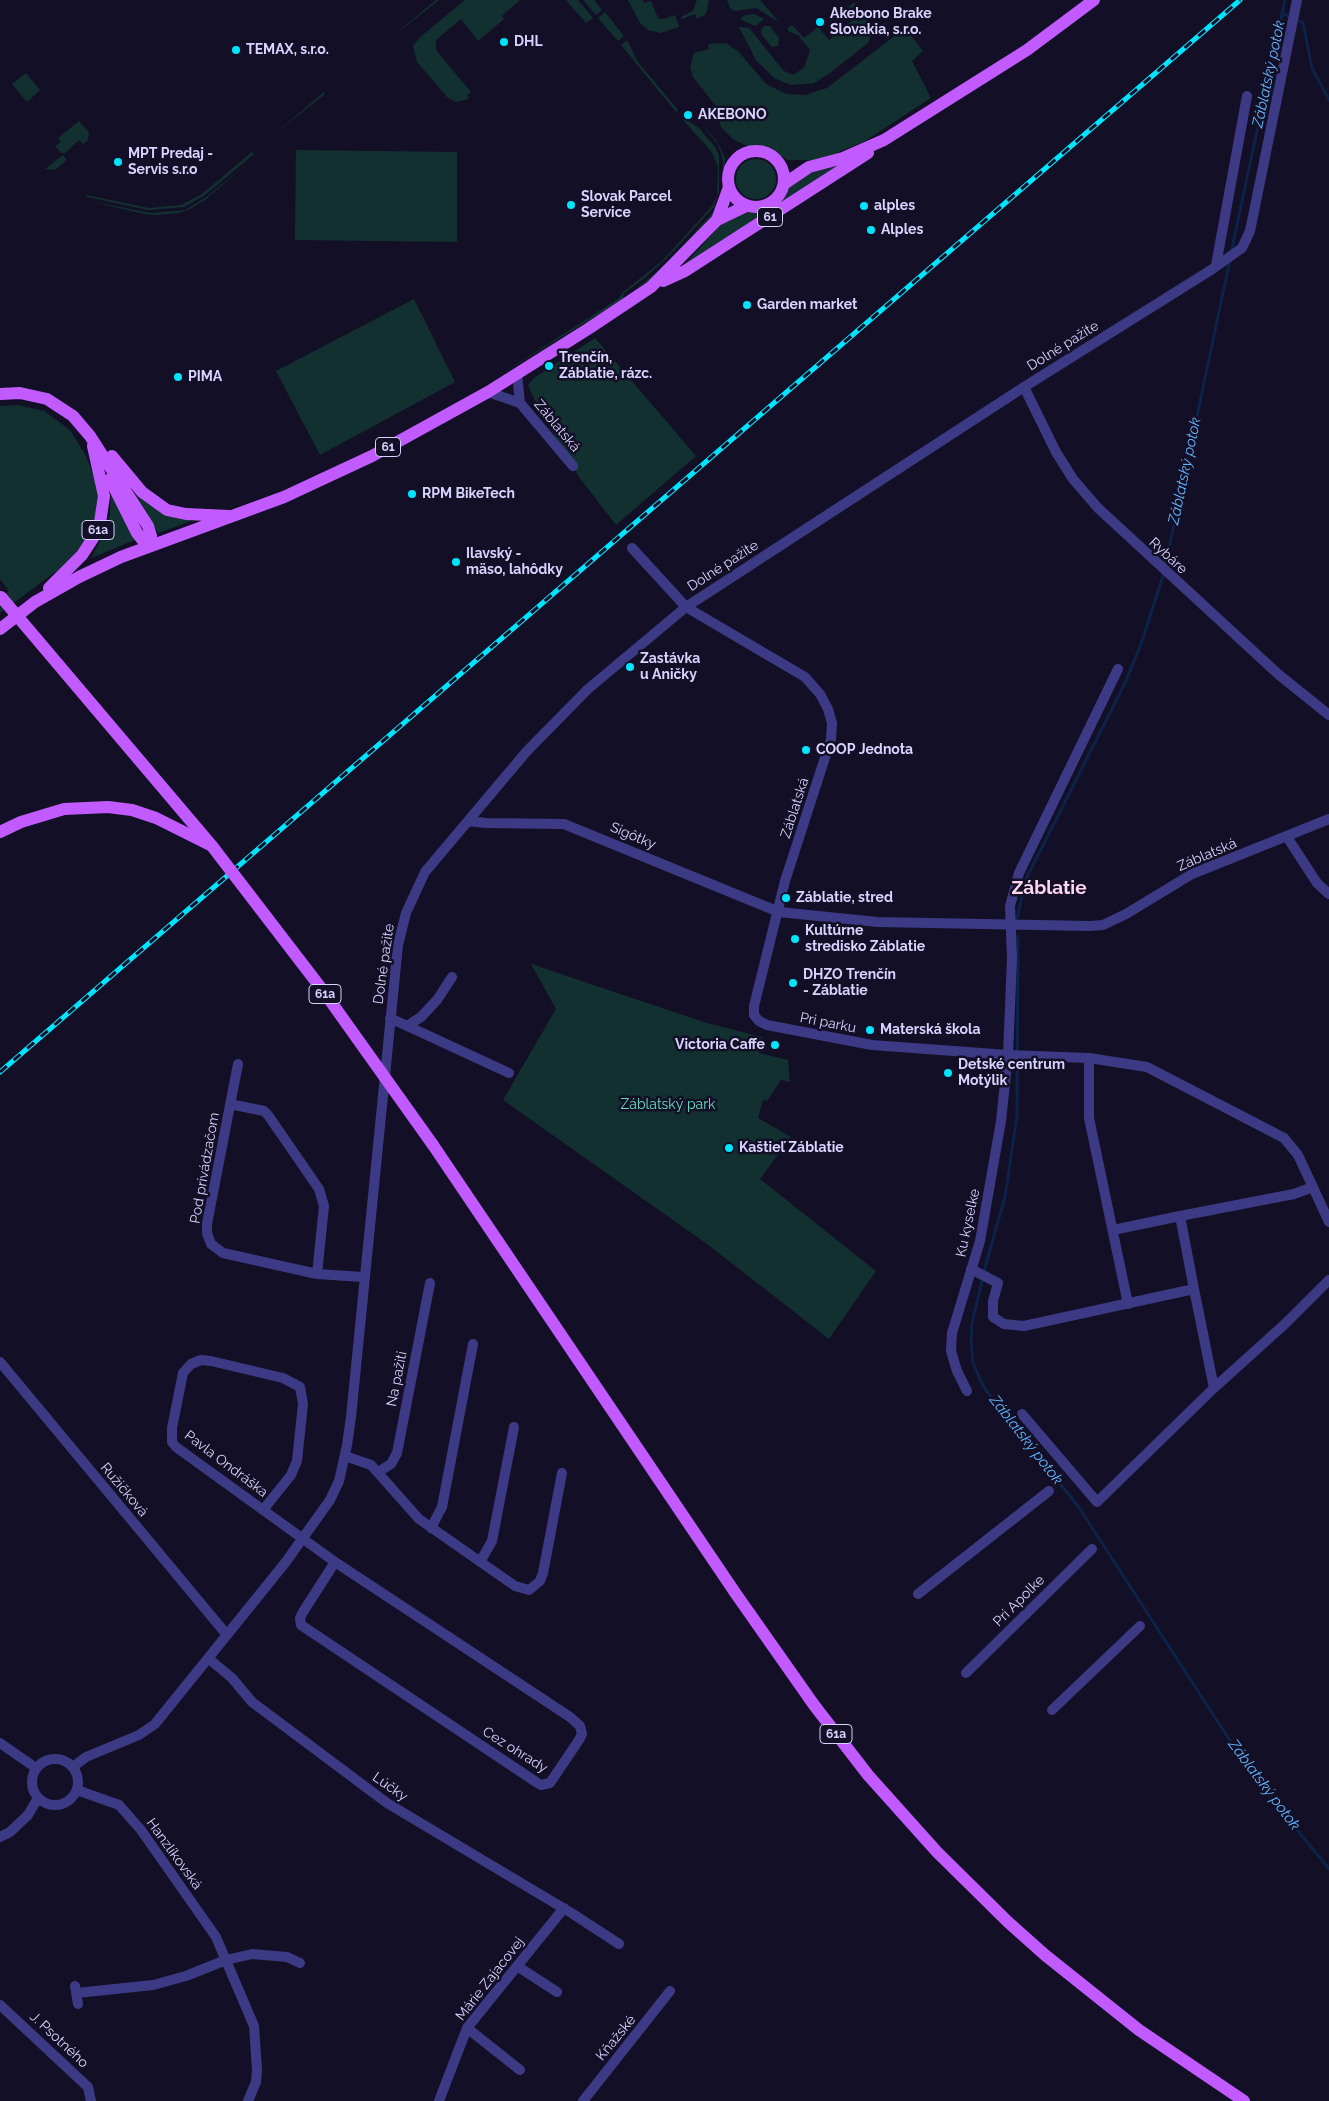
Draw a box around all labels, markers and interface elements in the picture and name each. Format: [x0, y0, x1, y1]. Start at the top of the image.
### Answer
place label: Akebono Brake Slovakia, s.r.o. [830, 6, 932, 38]
marker: Akebono Brake Slovakia, s.r.o. [814, 16, 826, 28]
water label: Záblatský potok [1249, 19, 1289, 129]
place label: DHL [514, 34, 543, 50]
marker: DHL [498, 36, 510, 48]
place label: TEMAX, s.r.o. [246, 42, 329, 58]
marker: TEMAX, s.r.o. [230, 44, 242, 56]
place label: AKEBONO [698, 107, 767, 123]
marker: AKEBONO [682, 109, 694, 121]
place label: MPT Predaj - Servis s.r.o [128, 146, 213, 178]
marker: MPT Predaj - Servis s.r.o [112, 156, 124, 168]
place label: Slovak Parcel Service [581, 189, 672, 222]
place label: alples [874, 198, 915, 214]
marker: Slovak Parcel Service [565, 199, 577, 211]
marker: alples [858, 200, 870, 212]
road number: 61 [758, 208, 782, 226]
place label: Alples [881, 222, 923, 238]
marker: Alples [865, 224, 877, 236]
place label: Garden market [757, 297, 857, 313]
marker: Garden market [741, 299, 753, 311]
street label: Dolné pažite [1024, 317, 1102, 375]
place label: Trenčín, Záblatie, rázc. [559, 350, 652, 382]
marker: Trenčín, Záblatie, rázc. [543, 360, 555, 372]
place label: PIMA [188, 369, 222, 385]
marker: PIMA [172, 371, 184, 383]
street label: Záblatská [530, 396, 584, 456]
water label: Záblatský potok [1165, 416, 1205, 526]
road number: 61 [376, 438, 400, 457]
place label: RPM BikeTech [422, 486, 515, 502]
marker: RPM BikeTech [406, 488, 418, 500]
road number: 61a [82, 520, 114, 540]
street label: Rybáre [1145, 534, 1191, 578]
street label: Dolné pažite [684, 537, 762, 595]
place label: Ilavský - mäso, lahôdky [466, 546, 563, 578]
marker: Ilavský - mäso, lahôdky [450, 556, 462, 568]
place label: Zastávka u Aničky [640, 651, 700, 684]
marker: Zastávka u Aničky [624, 661, 636, 673]
place label: COOP Jednota [816, 742, 913, 758]
marker: COOP Jednota [800, 744, 812, 756]
street label: Záblatská [777, 775, 813, 841]
street label: Sigôtky [608, 819, 658, 853]
street label: Záblatská [1175, 835, 1239, 875]
district label: Záblatie [1011, 877, 1087, 899]
place label: Záblatie, stred [796, 890, 893, 906]
marker: Záblatie, stred [780, 892, 792, 904]
street label: Dolné pažite [370, 923, 398, 1005]
place label: Kultúrne stredisko Záblatie [805, 923, 925, 956]
marker: Kultúrne stredisko Záblatie [789, 933, 801, 945]
place label: DHZO Trenčín - Záblatie [803, 967, 896, 1000]
marker: DHZO Trenčín - Záblatie [787, 977, 799, 989]
road number: 61a [309, 984, 341, 1004]
street label: Pri parku [798, 1009, 858, 1037]
place label: Materská škola [880, 1022, 980, 1038]
marker: Materská škola [864, 1024, 876, 1036]
place label: Victoria Caffe [675, 1037, 765, 1053]
marker: Victoria Caffe [769, 1039, 781, 1051]
place label: Detské centrum Motýlik [958, 1057, 1065, 1090]
marker: Detské centrum Motýlik [942, 1067, 954, 1079]
park label: Záblatský park [620, 1097, 716, 1113]
street label: Pod privádzačom [187, 1111, 223, 1225]
place label: Kaštieľ Záblatie [739, 1140, 844, 1156]
marker: Kaštieľ Záblatie [723, 1142, 735, 1154]
street label: Ku kyselke [953, 1187, 983, 1259]
street label: Na pažiti [383, 1350, 411, 1408]
water label: Záblatský potok [985, 1392, 1067, 1488]
street label: Pavla Ondráška [181, 1427, 271, 1501]
street label: Ružičková [97, 1460, 151, 1520]
street label: Pri Apolke [990, 1572, 1048, 1630]
street label: Cez ohrady [479, 1723, 551, 1777]
road number: 61a [820, 1725, 852, 1744]
water label: Záblatský potok [1224, 1736, 1304, 1834]
street label: Lúčky [369, 1769, 411, 1805]
street label: Hanzlíkovská [143, 1815, 205, 1893]
street label: Márie Zajacovej [452, 1934, 528, 2024]
street label: J. Psotného [26, 2009, 92, 2071]
street label: Kňažské [593, 2012, 639, 2064]

